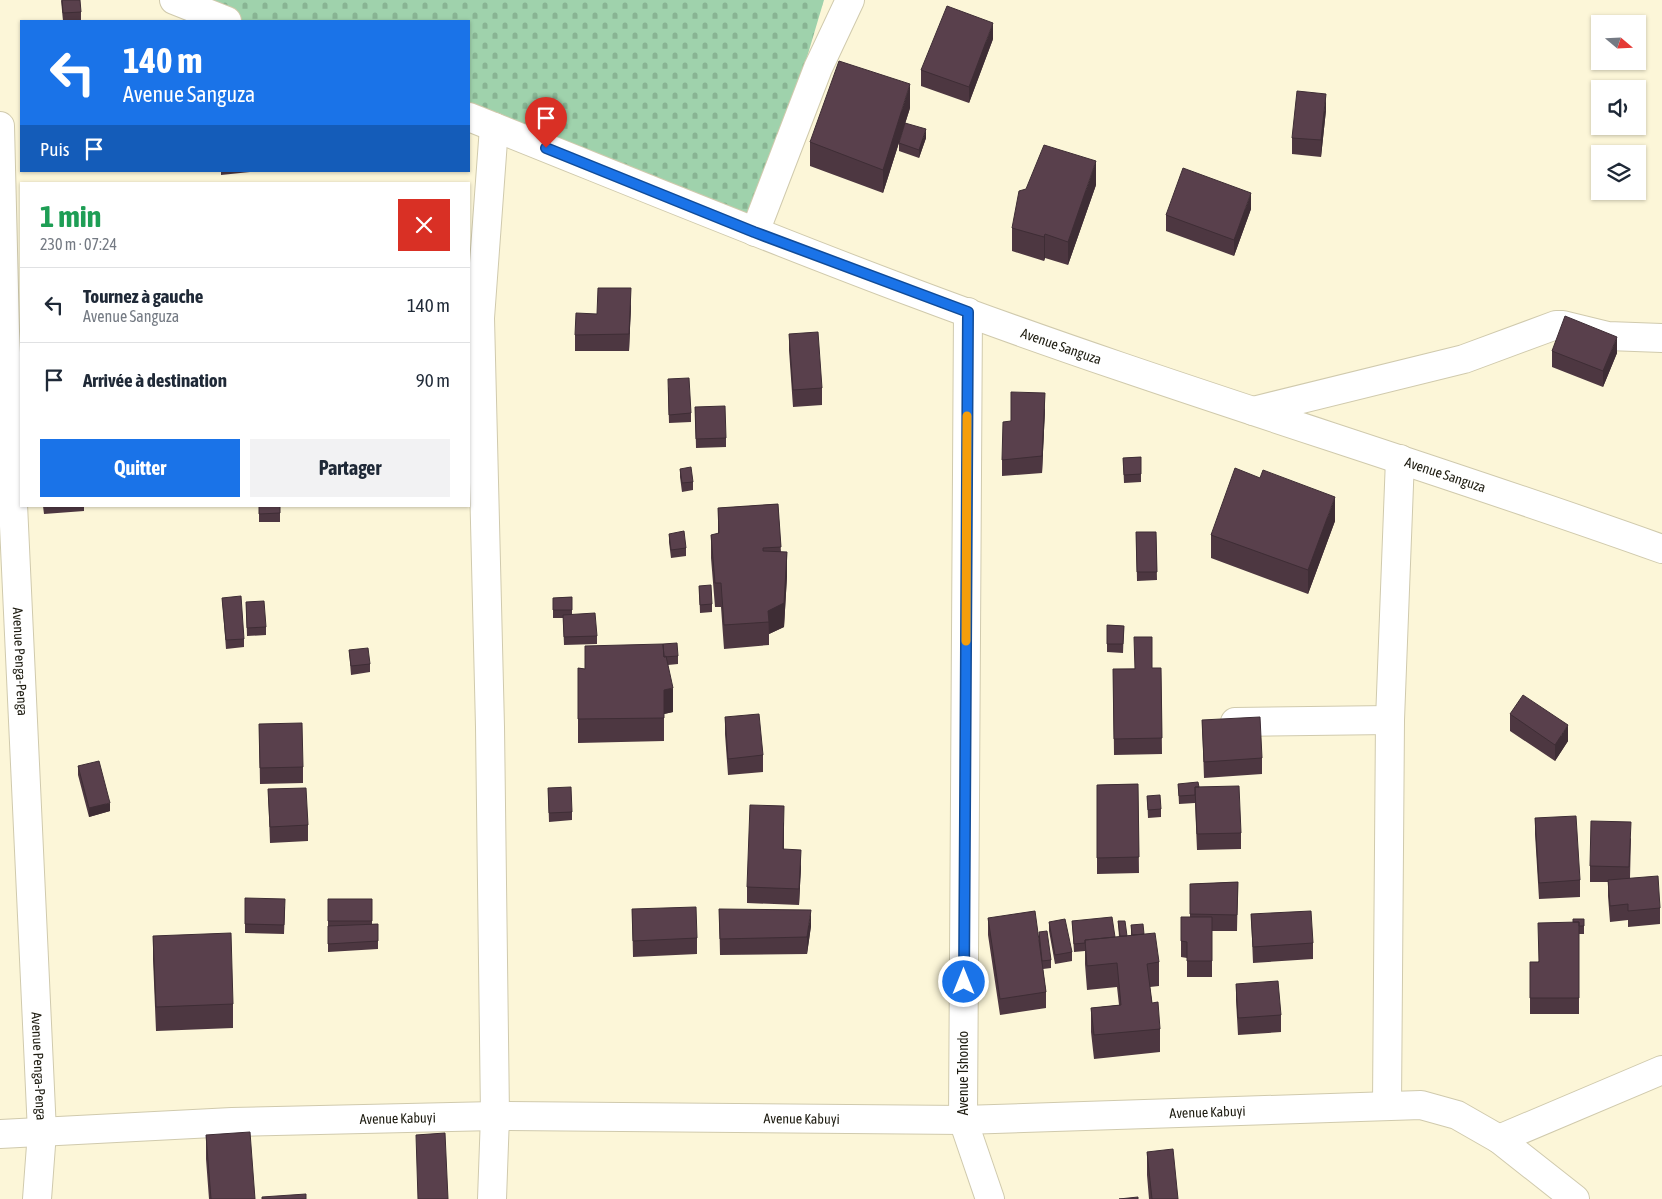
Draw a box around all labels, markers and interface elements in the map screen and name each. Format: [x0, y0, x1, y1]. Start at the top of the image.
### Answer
north arrow [1591, 15, 1646, 70]
map controls [1591, 15, 1646, 200]
icon: left [40, 40, 105, 105]
text: 140 m [123, 40, 202, 80]
button: sound [1591, 80, 1646, 135]
text: Avenue Sanguza [123, 81, 255, 107]
pin [525, 97, 567, 148]
icon: arrive [532, 104, 560, 132]
icon: arrive [80, 135, 108, 163]
text: Puis [40, 138, 70, 160]
button: layers [1591, 145, 1646, 200]
text: 1 min [40, 199, 101, 233]
button: close [398, 199, 450, 251]
text: 230 m · 07:24 [40, 235, 117, 253]
text: Tournez à gauche [83, 285, 203, 307]
icon: left [40, 291, 68, 319]
text: 140 m [407, 294, 450, 316]
text: Avenue Sanguza [83, 307, 179, 325]
street label: Avenue Sanguza [1019, 325, 1104, 368]
icon: arrive [40, 366, 68, 394]
text: Arrivée à destination [83, 369, 227, 391]
text: 90 m [416, 369, 450, 391]
button: Quitter [40, 439, 240, 497]
button: Partager [250, 439, 450, 497]
street label: Avenue Sanguza [1403, 454, 1488, 495]
street label: Avenue Penga-Penga [10, 607, 31, 716]
position arrow [937, 955, 989, 1007]
street label: Avenue Penga-Penga [28, 1012, 49, 1121]
street label: Avenue Tshondo [955, 1031, 971, 1115]
street label: Avenue Kabuyi [1169, 1103, 1246, 1121]
street label: Avenue Kabuyi [359, 1109, 436, 1127]
street label: Avenue Kabuyi [763, 1110, 840, 1127]

